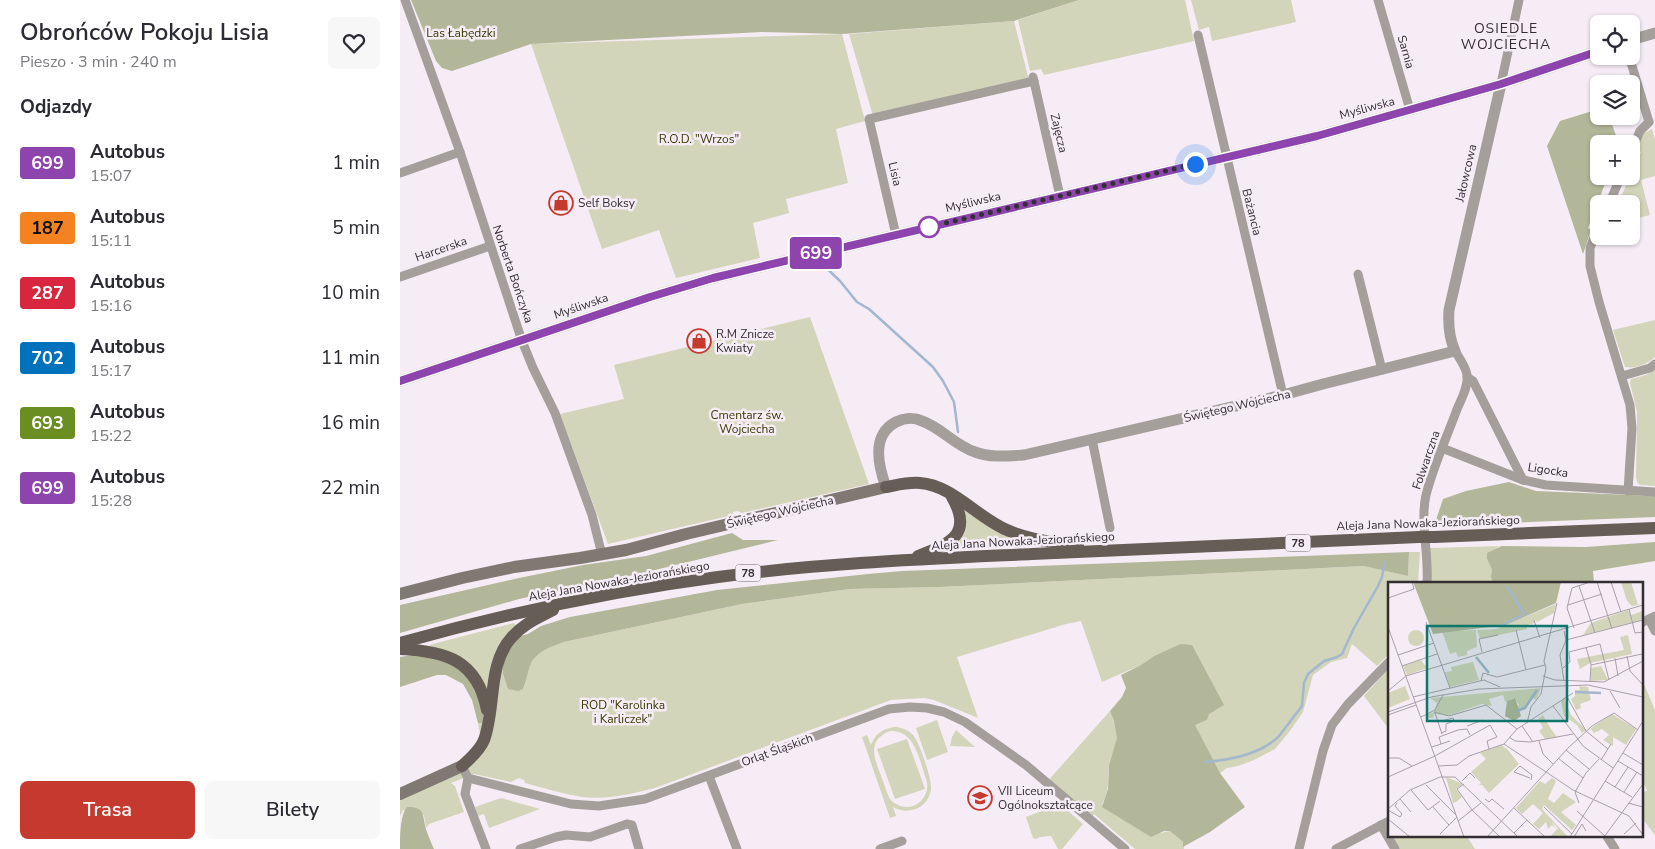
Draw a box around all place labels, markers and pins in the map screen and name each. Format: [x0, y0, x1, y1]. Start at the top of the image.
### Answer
shop icon: Self Boksy [548, 190, 574, 216]
place label: Self Boksy [578, 195, 636, 211]
unlabelled marker [918, 216, 940, 238]
place label: R.M Znicze Kwiaty [716, 326, 774, 356]
shop icon: R.M Znicze Kwiaty [686, 328, 712, 354]
place label: VII Liceum Ogólnokształcące [997, 783, 1093, 813]
school or university icon: VII Liceum Ogólnokształcące [967, 785, 993, 811]

